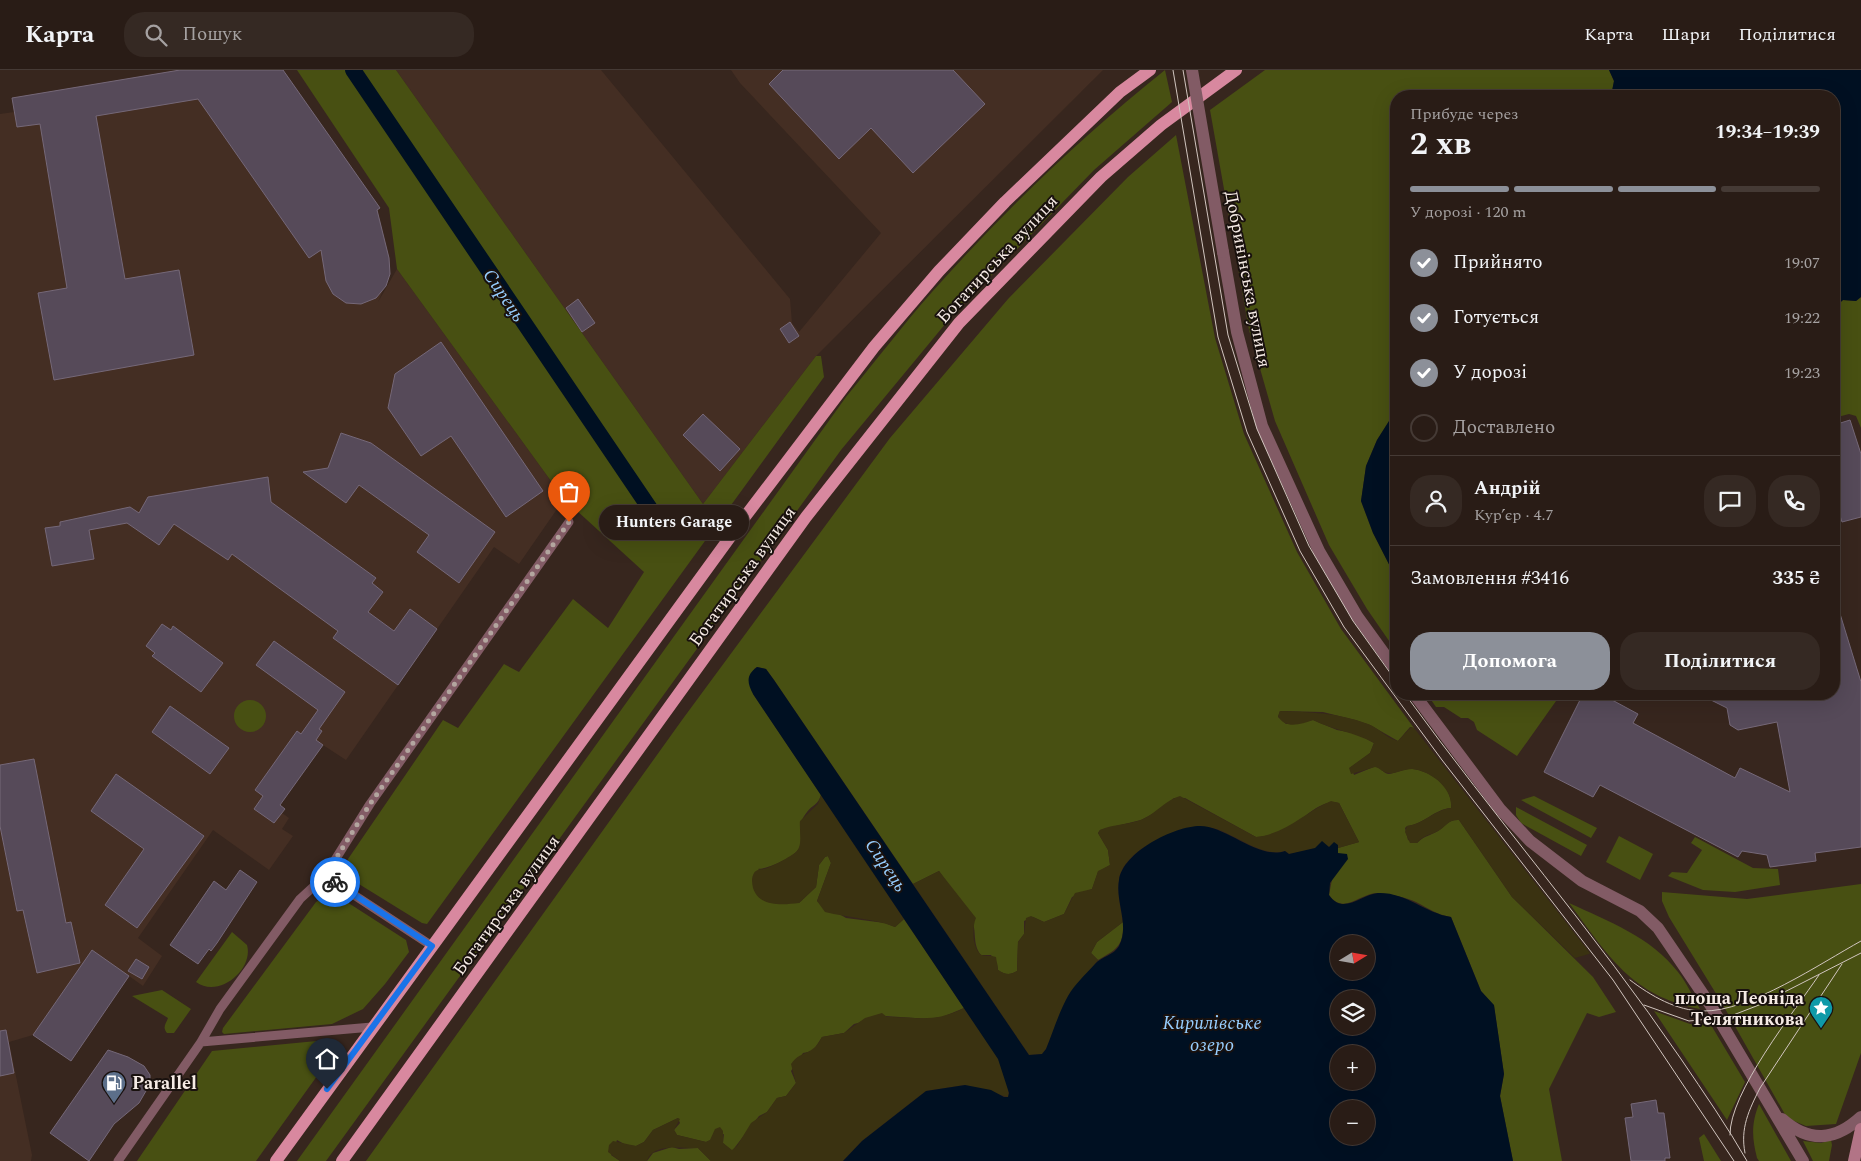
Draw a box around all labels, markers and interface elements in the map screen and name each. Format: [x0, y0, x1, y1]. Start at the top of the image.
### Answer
search box [124, 12, 474, 57]
text: Карта [25, 17, 94, 53]
text: Пошук [182, 20, 242, 49]
icon: search [142, 21, 170, 49]
text: Карта [1584, 21, 1634, 48]
text: Шари [1662, 21, 1710, 48]
text: Поділитися [1738, 21, 1836, 48]
text: Прибуде через [1410, 102, 1518, 126]
text: 19:34–19:39 [1715, 118, 1820, 147]
text: 2 хв [1410, 120, 1471, 169]
street label: Добринінська вулиця [1217, 188, 1278, 370]
street label: Богатирська вулиця [930, 189, 1065, 330]
text: У дорозі · 120 m [1410, 200, 1526, 224]
text: Прийнято [1453, 248, 1543, 277]
icon: check [1410, 249, 1438, 277]
text: 19:07 [1784, 251, 1820, 275]
water label: Сирець [475, 263, 532, 329]
text: Готується [1453, 303, 1539, 332]
icon: check [1410, 304, 1438, 332]
text: 19:22 [1784, 306, 1820, 330]
text: У дорозі [1453, 358, 1527, 387]
icon: check [1410, 359, 1438, 387]
text: 19:23 [1784, 361, 1820, 385]
text: Доставлено [1453, 413, 1555, 442]
pin [548, 471, 590, 522]
text: Андрій [1474, 474, 1541, 503]
button: person [1410, 475, 1462, 527]
button: chat [1704, 475, 1756, 527]
button: phone [1768, 475, 1820, 527]
icon: bag [555, 478, 583, 506]
street label: Богатирська вулиця [682, 500, 803, 652]
text: Кур’єр · 4.7 [1474, 503, 1553, 527]
callout: Hunters Garage [599, 504, 749, 540]
text: Hunters Garage [616, 510, 732, 534]
text: Замовлення #3416 [1410, 564, 1569, 593]
text: 335 ₴ [1773, 564, 1820, 593]
button: Допомога [1410, 632, 1610, 690]
button: Поділитися [1620, 632, 1820, 690]
street label: Богатирська вулиця [446, 829, 567, 981]
water label: Сирець [857, 833, 914, 899]
courier [310, 857, 360, 907]
icon: bike [321, 868, 349, 896]
north arrow [1330, 935, 1375, 980]
map controls [1330, 935, 1375, 1145]
place label: площа Леоніда Телятникова [1675, 985, 1805, 1033]
button: layers [1330, 990, 1375, 1035]
place icon: площа Леоніда Телятникова [1808, 995, 1834, 1029]
water label: Кирилівське озеро [1162, 1009, 1262, 1060]
pin [306, 1038, 348, 1089]
icon: home [313, 1045, 341, 1073]
button: + [1330, 1045, 1375, 1090]
fuel station icon: Parallel [101, 1070, 127, 1104]
place label: Parallel [132, 1070, 197, 1097]
button: − [1330, 1100, 1375, 1145]

